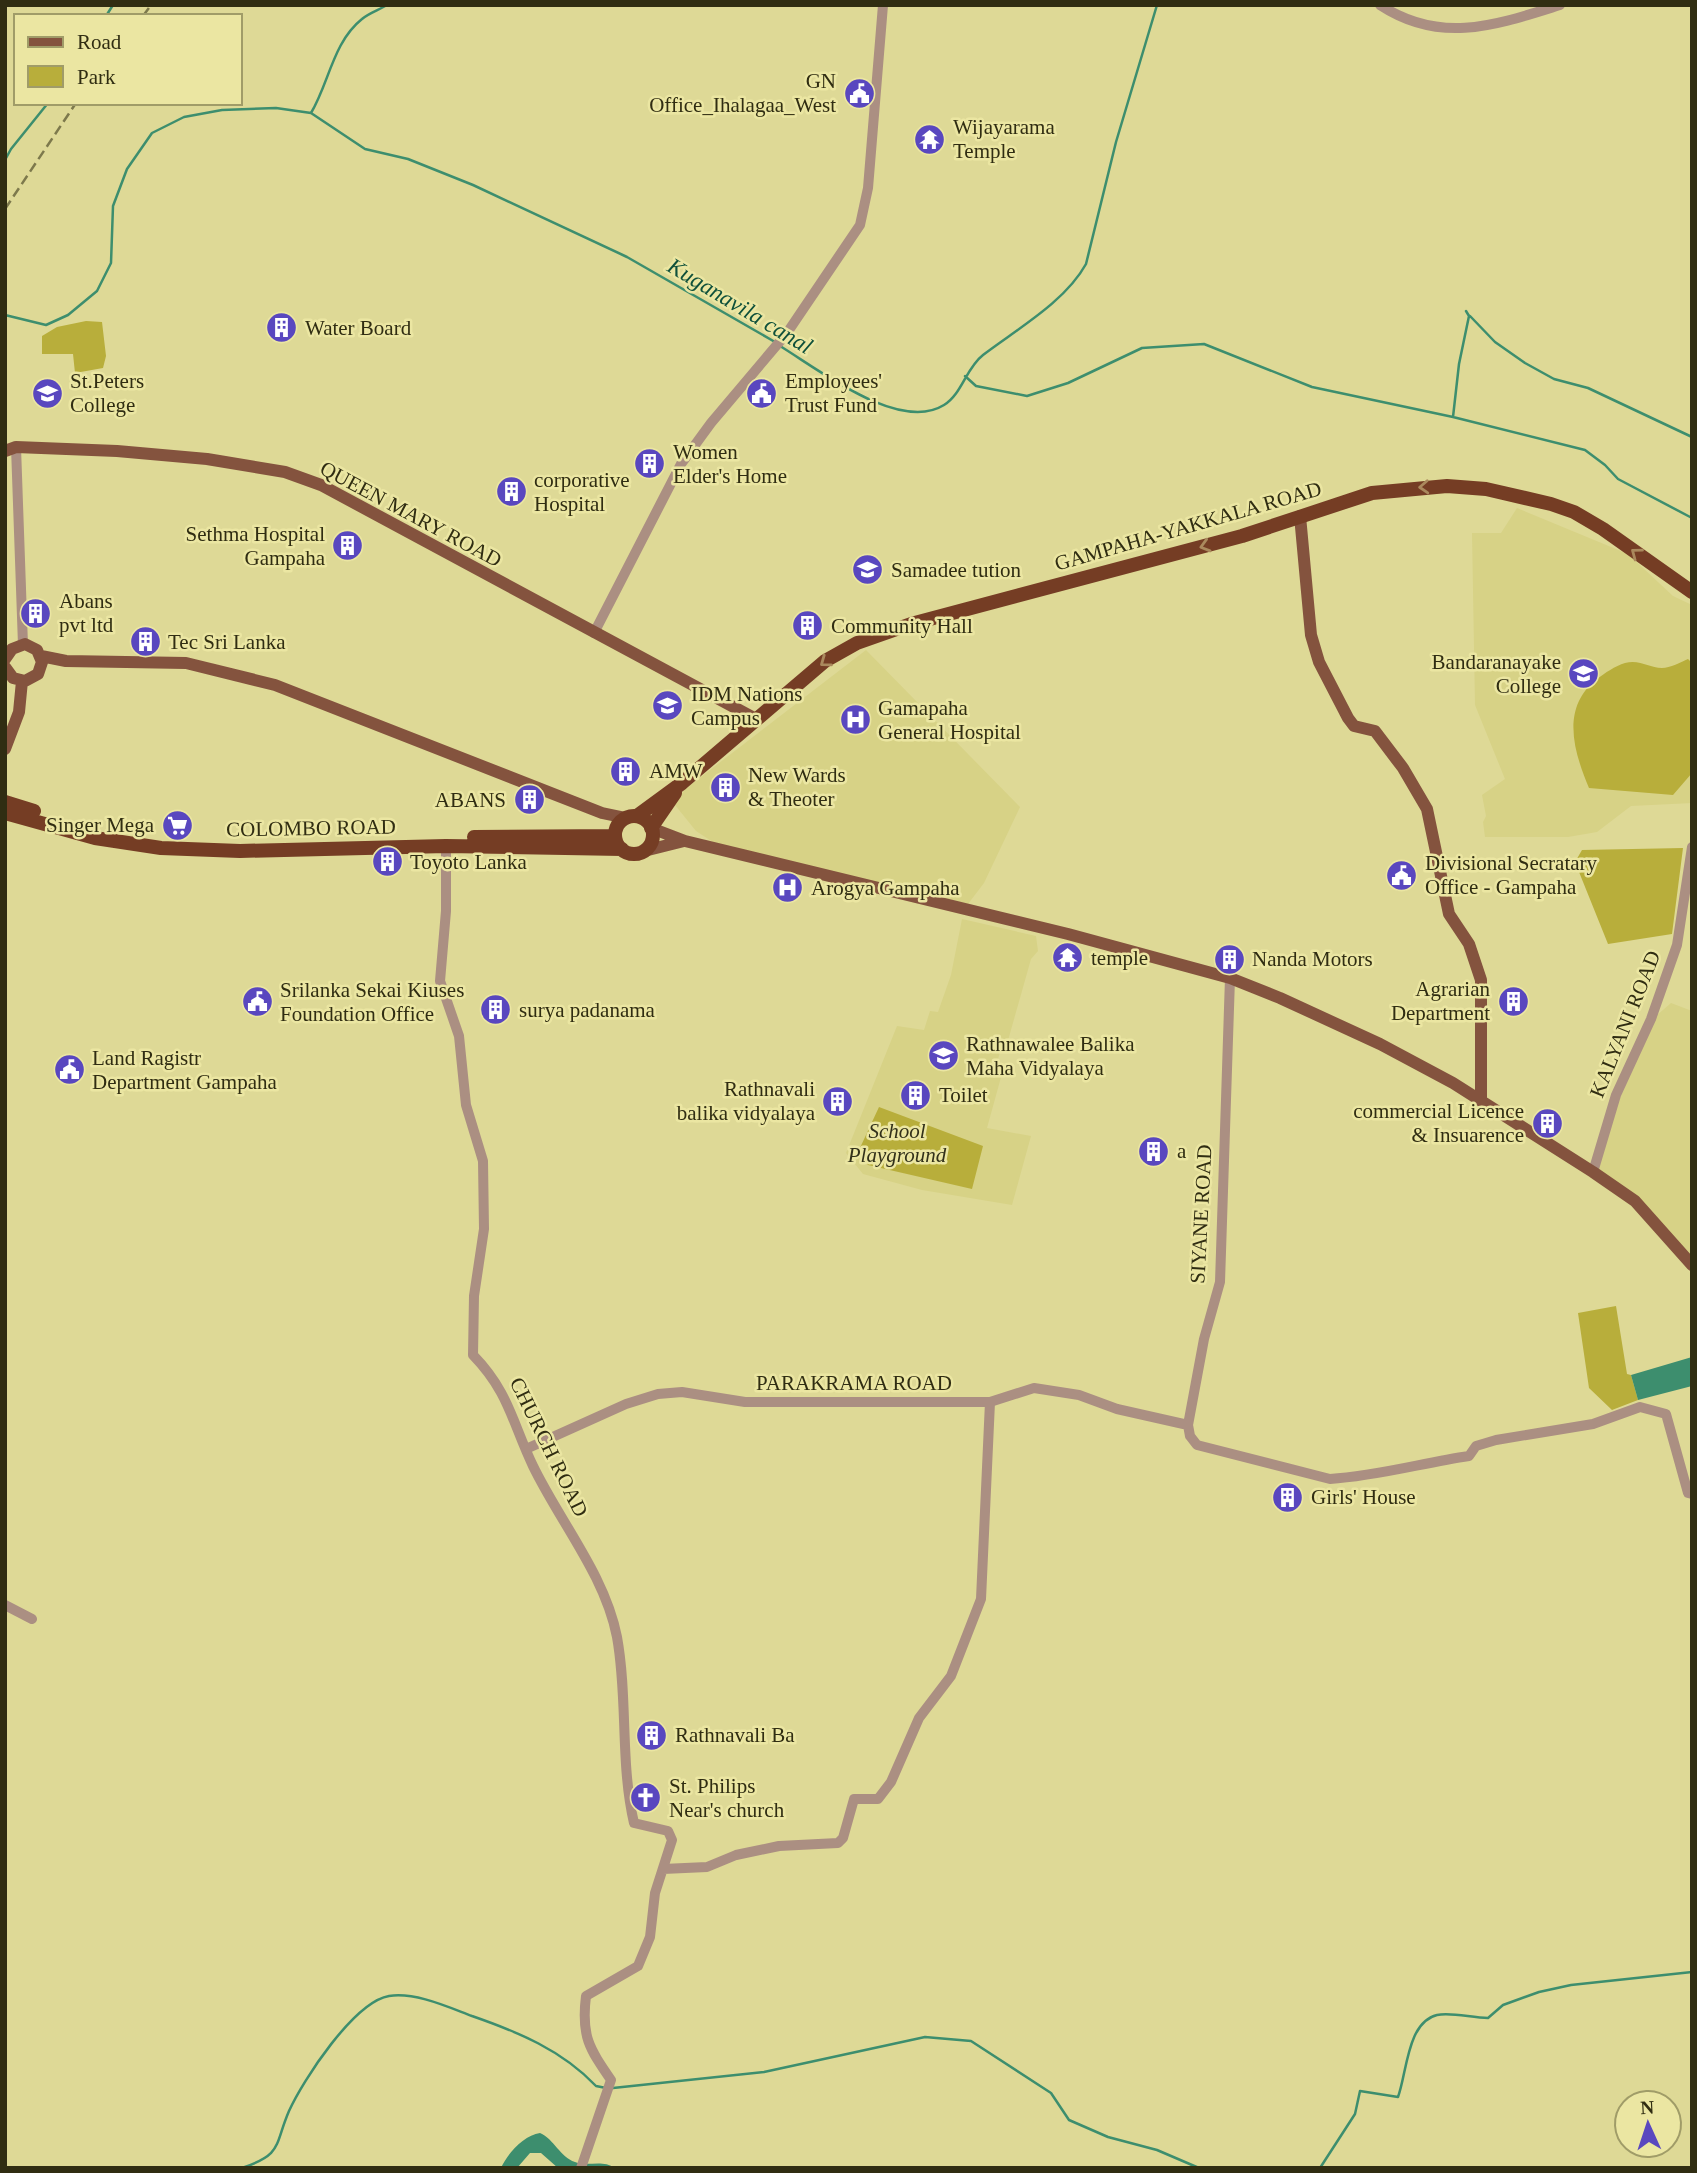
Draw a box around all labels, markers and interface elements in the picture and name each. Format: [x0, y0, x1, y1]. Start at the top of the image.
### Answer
legend [14, 14, 242, 105]
text: Road [77, 30, 122, 54]
text: Park [77, 65, 116, 89]
place label: GN Office_Ihalagaa_West [649, 69, 836, 117]
public building icon: GN Office_Ihalagaa_West [842, 76, 876, 110]
place label: Wijayarama Temple [953, 115, 1055, 163]
temple icon: Wijayarama Temple [913, 122, 947, 156]
water label: Kuganavila canal [662, 252, 817, 359]
building icon: Water Board [265, 311, 299, 345]
place label: Water Board [305, 316, 412, 340]
place label: St.Peters College [70, 369, 144, 417]
place label: Employees' Trust Fund [785, 369, 882, 417]
school or university icon: St.Peters College [30, 376, 64, 410]
public building icon: Employees' Trust Fund [745, 376, 779, 410]
place label: Women Elder's Home [673, 440, 787, 488]
building icon: Women Elder's Home [633, 447, 667, 481]
street label: QUEEN MARY ROAD [316, 456, 506, 572]
place label: corporative Hospital [534, 468, 630, 516]
building icon: corporative Hospital [494, 475, 528, 509]
street label: GAMPAHA-YAKKALA ROAD [1052, 476, 1324, 576]
one-way arrow [1418, 480, 1429, 495]
place label: Sethma Hospital Gampaha [186, 522, 326, 570]
building icon: Sethma Hospital Gampaha [331, 529, 365, 563]
one-way arrow [1199, 538, 1211, 553]
one-way arrow [1631, 549, 1644, 561]
school or university icon: Samadee tution [851, 553, 885, 587]
place label: Samadee tution [891, 558, 1022, 582]
place label: Abans pvt ltd [59, 589, 114, 637]
building icon: Abans pvt ltd [19, 596, 53, 630]
building icon: Community Hall [791, 609, 825, 643]
place label: Community Hall [831, 614, 973, 638]
building icon: Tec Sri Lanka [128, 625, 162, 659]
place label: Tec Sri Lanka [168, 630, 286, 654]
place label: Bandaranayake College [1432, 650, 1561, 698]
one-way arrow [820, 654, 833, 666]
school or university icon: Bandaranayake College [1567, 657, 1601, 691]
place label: IDM Nations Campus [691, 682, 802, 730]
school or university icon: IDM Nations Campus [651, 689, 685, 723]
place label: Gamapaha General Hospital [878, 696, 1021, 744]
hospital icon: Gamapaha General Hospital [838, 703, 872, 737]
building icon: AMW [609, 754, 643, 788]
place label: AMW [649, 759, 703, 783]
place label: New Wards & Theoter [748, 763, 846, 811]
building icon: New Wards & Theoter [708, 770, 742, 804]
building icon: ABANS [512, 783, 546, 817]
place label: ABANS [435, 788, 506, 812]
supermarket icon: Singer Mega [160, 808, 194, 842]
place label: Singer Mega [46, 813, 155, 837]
street label: COLOMBO ROAD [226, 815, 396, 841]
building icon: Toyoto Lanka [370, 845, 404, 879]
place label: Toyoto Lanka [410, 850, 528, 874]
place label: Divisional Secratary Office - Gampaha [1425, 851, 1598, 899]
public building icon: Divisional Secratary Office - Gampaha [1385, 858, 1419, 892]
hospital icon: Arogya Gampaha [771, 871, 805, 905]
place label: Arogya Gampaha [811, 876, 960, 900]
temple icon: temple [1051, 941, 1085, 975]
building icon: Nanda Motors [1212, 942, 1246, 976]
place label: temple [1091, 946, 1148, 970]
place label: Nanda Motors [1252, 947, 1373, 971]
street label: KALYANI ROAD [1585, 947, 1665, 1101]
place label: Agrarian Department [1391, 977, 1490, 1025]
place label: Srilanka Sekai Kiuses Foundation Office [280, 978, 464, 1026]
building icon: Agrarian Department [1496, 984, 1530, 1018]
public building icon: Srilanka Sekai Kiuses Foundation Office [240, 985, 274, 1019]
building icon: surya padanama [479, 993, 513, 1027]
place label: surya padanama [519, 998, 656, 1022]
place label: Rathnawalee Balika Maha Vidyalaya [966, 1032, 1135, 1080]
school or university icon: Rathnawalee Balika Maha Vidyalaya [926, 1039, 960, 1073]
place label: Land Ragistr Department Gampaha [92, 1046, 278, 1094]
public building icon: Land Ragistr Department Gampaha [52, 1053, 86, 1087]
place label: Rathnavali balika vidyalaya [677, 1077, 816, 1125]
building icon: Toilet [899, 1078, 933, 1112]
place label: Toilet [939, 1083, 988, 1107]
building icon: Rathnavali balika vidyalaya [821, 1084, 855, 1118]
place label: commercial Licence & Insuarence [1353, 1099, 1524, 1147]
building icon: commercial Licence & Insuarence [1530, 1106, 1564, 1140]
park label: School Playground [847, 1119, 947, 1167]
building icon: a [1137, 1134, 1171, 1168]
place label: a [1177, 1139, 1187, 1163]
street label: SIYANE ROAD [1185, 1144, 1217, 1284]
street label: PARAKRAMA ROAD [756, 1371, 952, 1395]
street label: CHURCH ROAD [505, 1373, 593, 1521]
building icon: Girls' House [1271, 1480, 1305, 1514]
place label: Girls' House [1311, 1485, 1416, 1509]
building icon: Rathnavali Ba [635, 1718, 669, 1752]
place label: Rathnavali Ba [675, 1723, 795, 1747]
place label: St. Philips Near's church [669, 1774, 785, 1822]
church icon: St. Philips Near's church [629, 1781, 663, 1815]
north arrow [1613, 2089, 1683, 2159]
text: N [1640, 2097, 1655, 2118]

